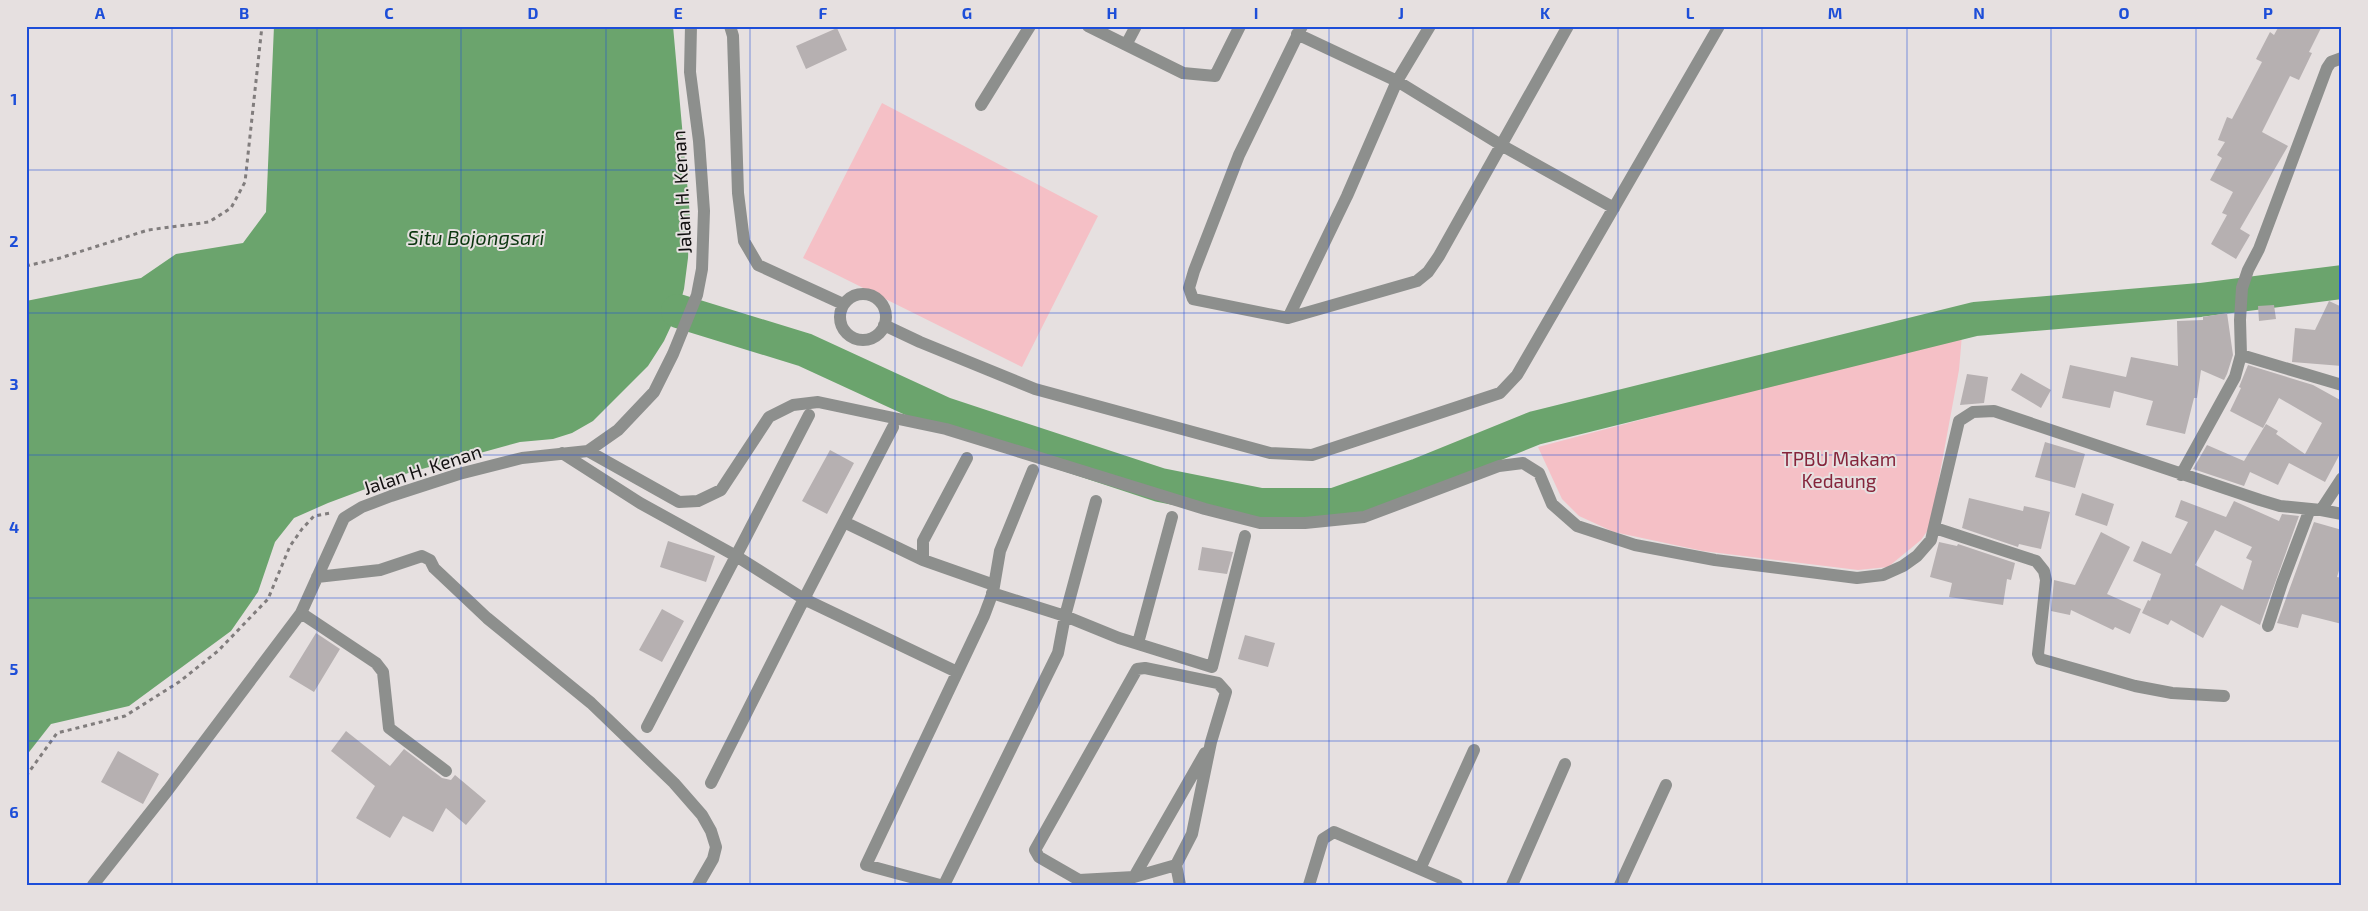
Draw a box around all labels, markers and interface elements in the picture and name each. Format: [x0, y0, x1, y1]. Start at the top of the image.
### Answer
text: A [95, 3, 106, 22]
text: B [239, 3, 249, 22]
text: C [384, 3, 394, 22]
text: D [528, 3, 539, 22]
text: E [673, 3, 683, 22]
text: F [819, 3, 828, 22]
text: G [962, 3, 972, 22]
text: H [1106, 3, 1118, 22]
text: I [1254, 3, 1258, 22]
text: J [1398, 3, 1404, 22]
text: K [1540, 3, 1551, 22]
text: L [1686, 3, 1695, 22]
text: M [1828, 3, 1842, 22]
text: N [1973, 3, 1985, 22]
text: O [2118, 3, 2130, 22]
text: P [2263, 3, 2273, 22]
text: 1 [11, 89, 17, 108]
street label: Jalan H. Kenan [666, 130, 696, 254]
water label: Situ Bojongsari [408, 225, 544, 249]
text: 2 [9, 231, 19, 250]
text: 3 [9, 374, 19, 393]
street label: Jalan H. Kenan [360, 439, 484, 499]
park label: TPBU Makam Kedaung [1782, 447, 1896, 492]
text: 4 [9, 517, 19, 536]
text: 5 [10, 659, 19, 678]
text: 6 [9, 802, 19, 821]

